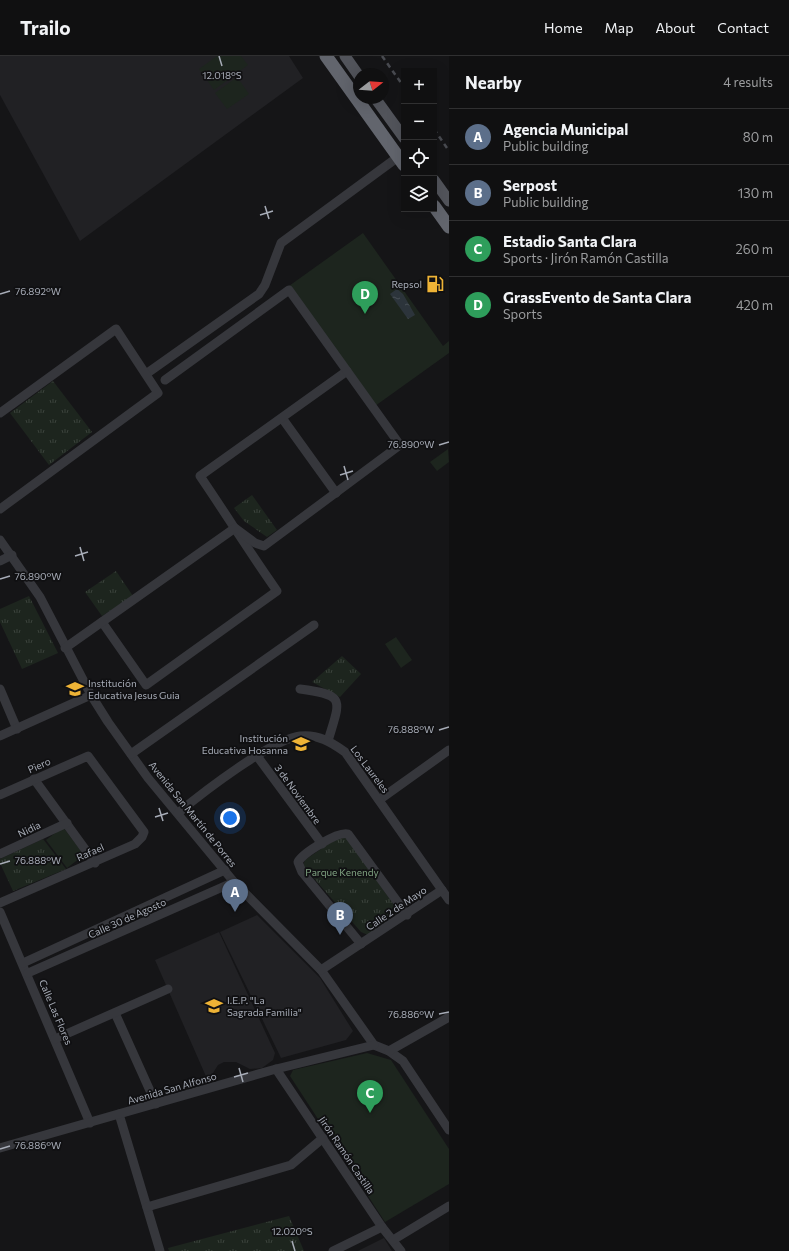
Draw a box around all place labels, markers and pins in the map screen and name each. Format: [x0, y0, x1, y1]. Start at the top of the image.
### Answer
fuel station icon: Repsol [425, 274, 445, 294]
place label: Repsol [391, 278, 422, 290]
pin: D [352, 281, 378, 314]
place label: Institución Educativa Jesus Guia [88, 677, 180, 701]
school or university icon: Institución Educativa Jesus Guia [65, 679, 85, 699]
place label: Institución Educativa Hosanna [202, 732, 288, 756]
school or university icon: Institución Educativa Hosanna [291, 734, 311, 754]
pin: A [222, 879, 248, 912]
pin: B [327, 902, 353, 935]
place label: I.E.P. "La Sagrada Familia" [227, 994, 302, 1018]
school or university icon: I.E.P. "La Sagrada Familia" [204, 996, 224, 1016]
pin: C [357, 1080, 383, 1113]

